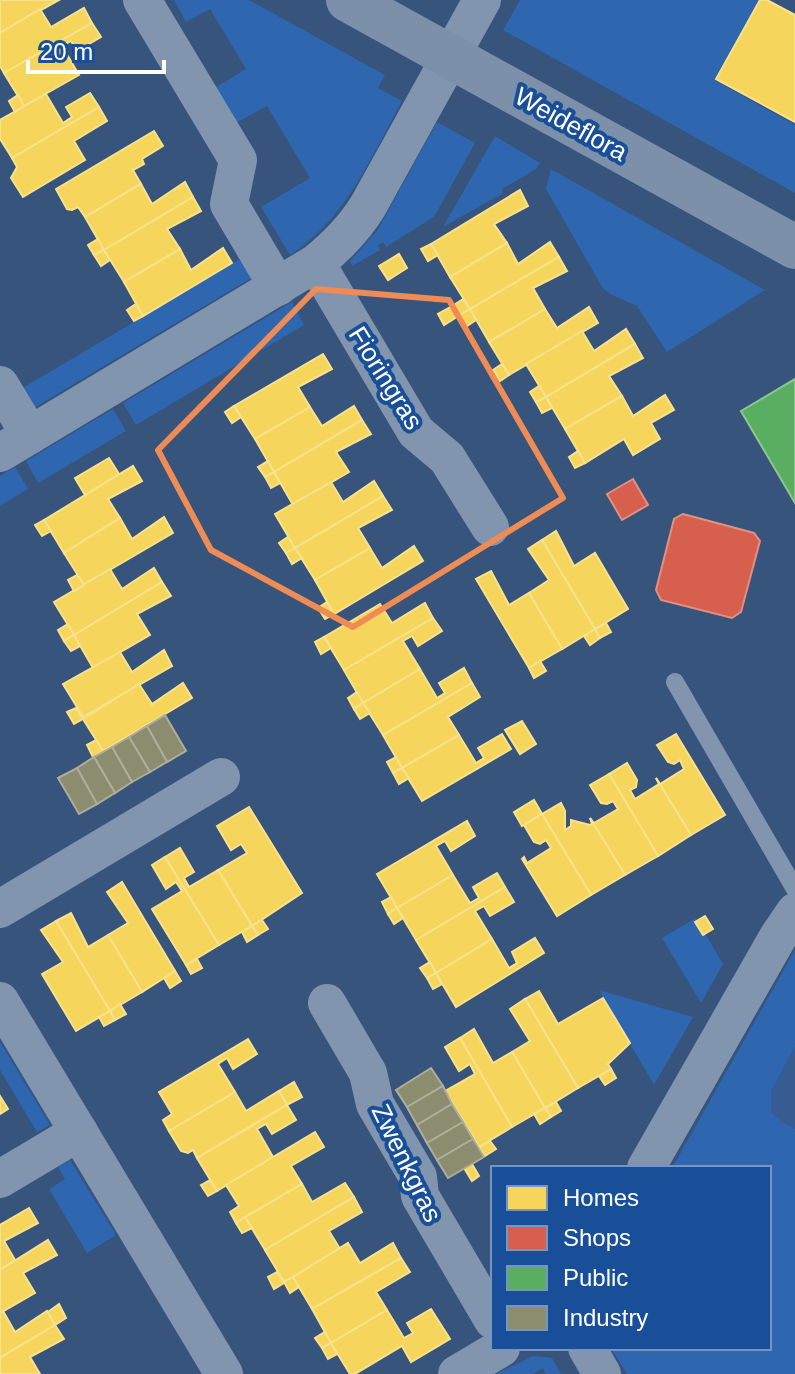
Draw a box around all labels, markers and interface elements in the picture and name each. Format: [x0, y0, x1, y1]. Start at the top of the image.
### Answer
scale bar [28, 24, 164, 74]
text: 20 m [40, 38, 93, 65]
street label: Weideflora [510, 81, 633, 167]
street label: Fioringras [343, 321, 429, 435]
street label: Zwenkgras [366, 1099, 448, 1227]
legend [491, 1166, 771, 1350]
text: Homes [563, 1184, 639, 1211]
text: Shops [563, 1224, 631, 1251]
text: Public [563, 1264, 628, 1291]
text: Industry [563, 1304, 648, 1331]

